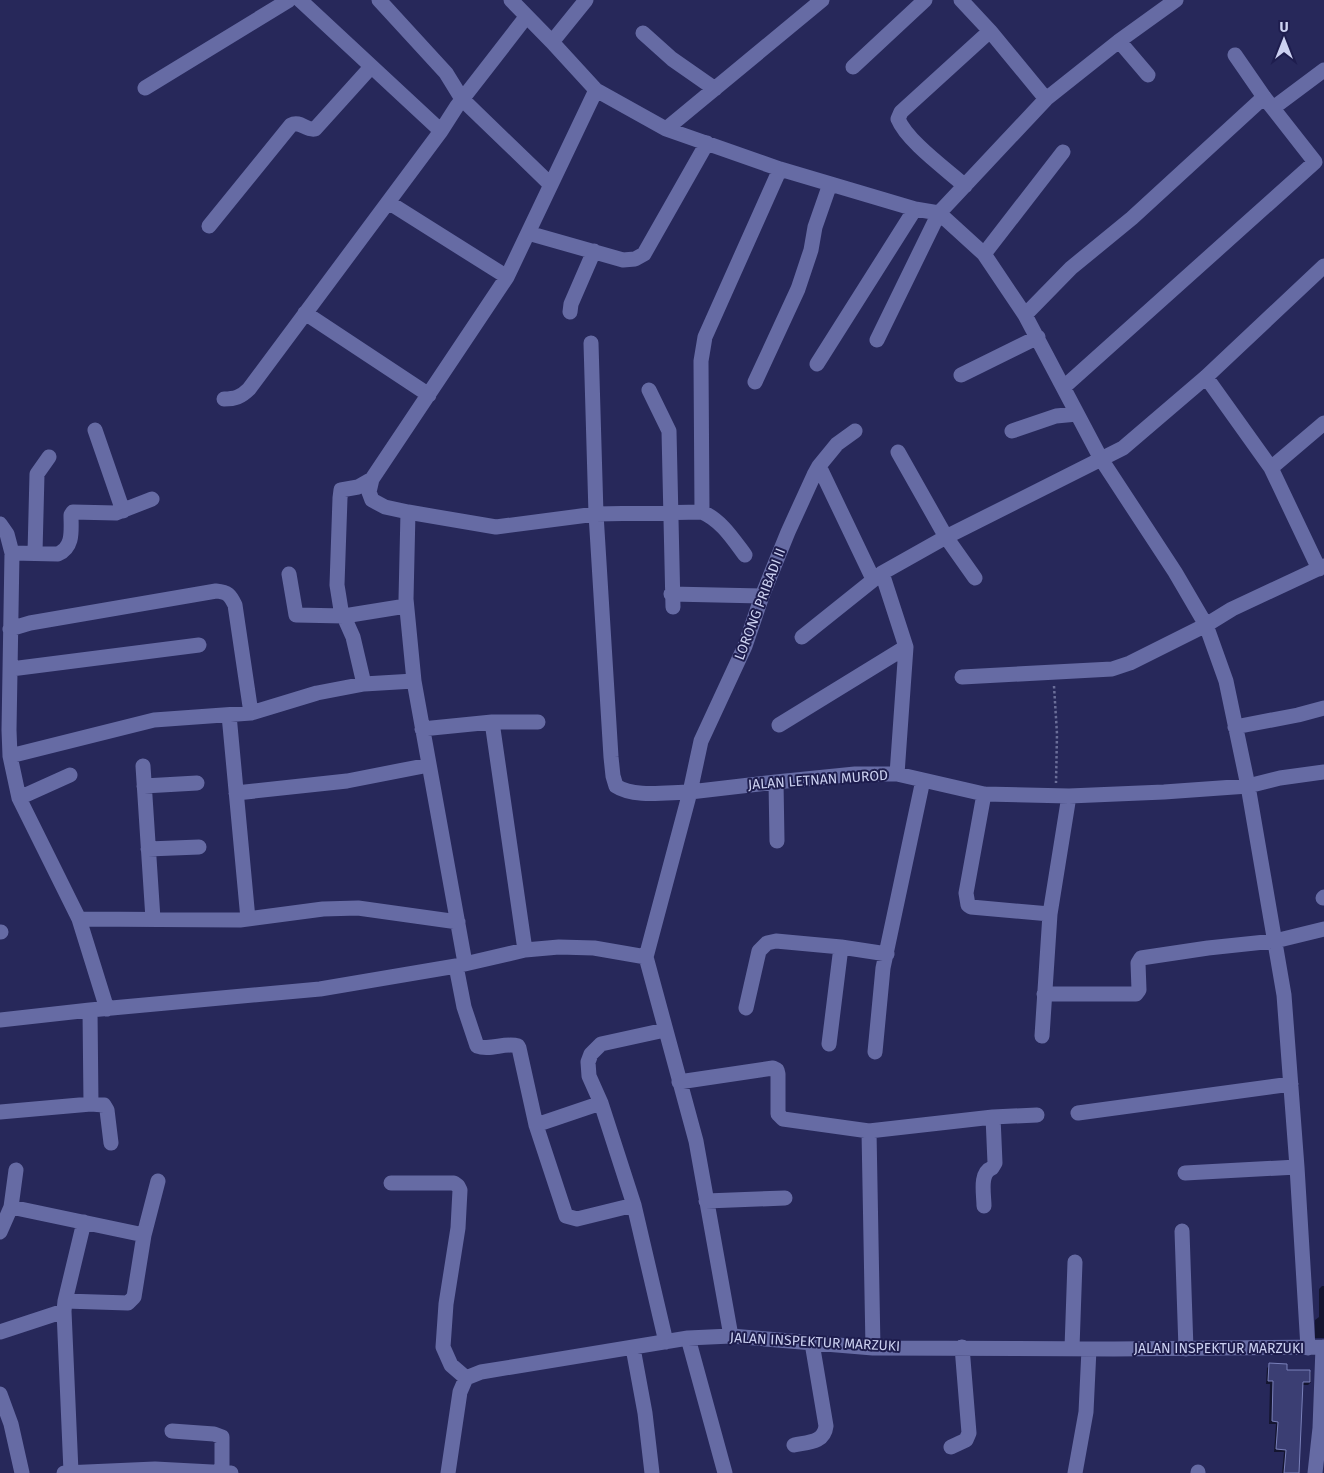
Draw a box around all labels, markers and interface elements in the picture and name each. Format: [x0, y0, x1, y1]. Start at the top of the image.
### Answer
north arrow [1259, 15, 1309, 65]
text: U [1279, 19, 1289, 36]
street label: LORONG PRIBADI II [731, 546, 789, 662]
street label: JALAN LETNAN MUROD [747, 767, 889, 793]
street label: JALAN INSPEKTUR MARZUKI [729, 1329, 901, 1355]
street label: JALAN INSPEKTUR MARZUKI [1134, 1340, 1304, 1357]

